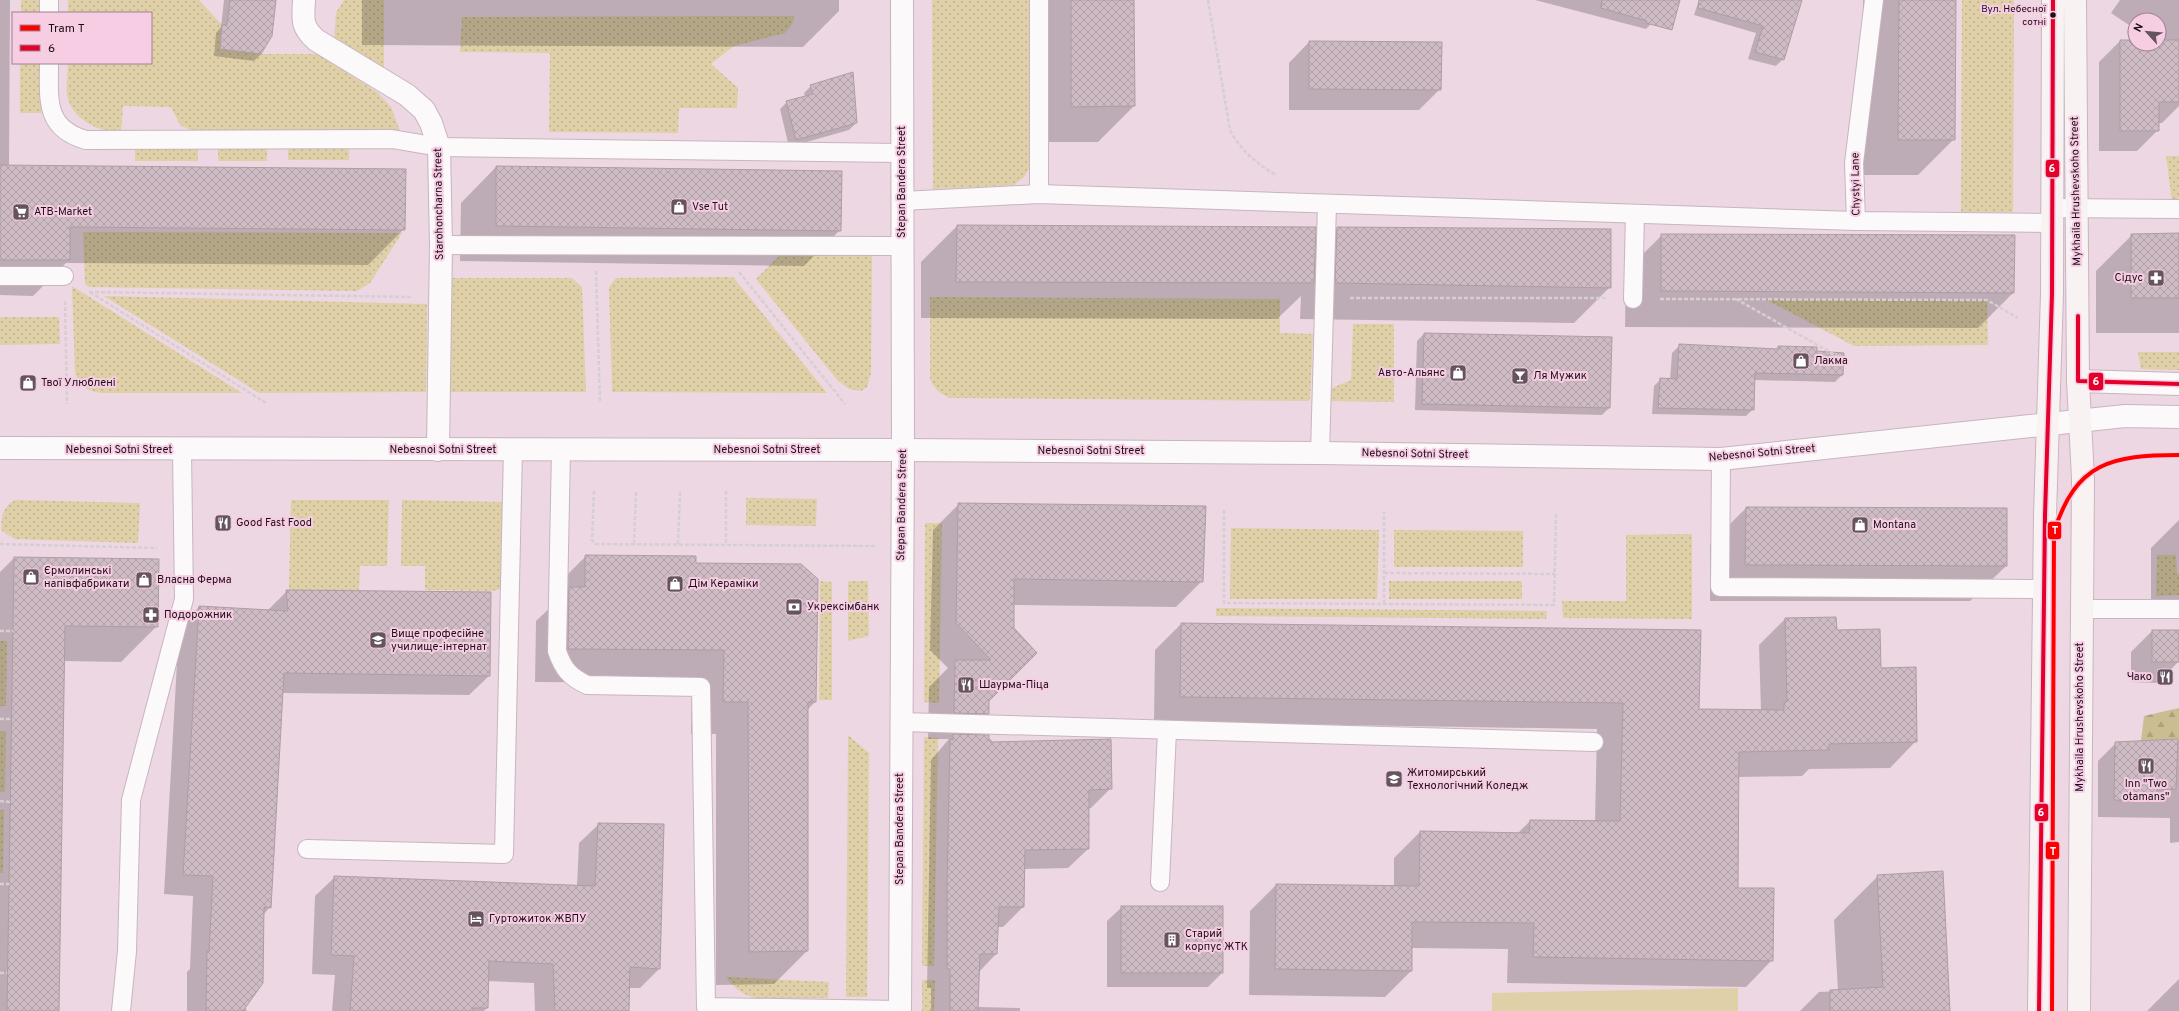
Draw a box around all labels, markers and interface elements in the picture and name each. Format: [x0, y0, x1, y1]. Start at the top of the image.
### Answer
place label: Вул. Небесної сотні [1981, 3, 2046, 29]
marker: Вул. Небесної сотні [2048, 10, 2058, 20]
legend [12, 12, 152, 64]
north arrow [2127, 12, 2167, 52]
text: Tram Т [48, 21, 85, 37]
text: N [2131, 21, 2147, 35]
text: 6 [48, 41, 55, 57]
street label: Mykhaila Hrushevskoho Street [2068, 116, 2084, 266]
street label: Stepan Bandera Street [895, 126, 909, 238]
street label: Starohoncharna Street [431, 148, 447, 260]
street label: Chystyi Lane [1848, 152, 1864, 216]
line badge: 6 [2045, 159, 2060, 178]
text: 6 [2049, 162, 2056, 176]
shop icon: Vse Tut [669, 197, 689, 217]
place label: Vse Tut [692, 200, 728, 214]
supermarket icon: ATB-Market [11, 202, 31, 222]
place label: ATB-Market [34, 205, 92, 219]
pharmacy icon: Сідус [2146, 268, 2166, 288]
place label: Сідус [2115, 271, 2143, 285]
shop icon: Лакма [1791, 351, 1811, 371]
place label: Лакма [1814, 354, 1848, 368]
shop icon: Авто-Альянс [1448, 363, 1468, 383]
place label: Авто-Альянс [1378, 366, 1445, 380]
bar icon: Ля Мужик [1510, 366, 1530, 386]
place label: Ля Мужик [1533, 369, 1587, 383]
line badge: 6 [2088, 372, 2104, 391]
shop icon: Твої Улюблені [18, 373, 38, 393]
text: 6 [2093, 375, 2100, 389]
place label: Твої Улюблені [41, 376, 116, 390]
street label: Nebesnoi Sotni Street [1708, 441, 1816, 465]
street label: Nebesnoi Sotni Street [66, 443, 172, 457]
street label: Nebesnoi Sotni Street [390, 443, 496, 457]
street label: Nebesnoi Sotni Street [714, 443, 820, 457]
street label: Nebesnoi Sotni Street [1038, 444, 1144, 458]
street label: Nebesnoi Sotni Street [1361, 446, 1469, 462]
street label: Stepan Bandera Street [894, 449, 910, 561]
restaurant icon: Good Fast Food [213, 513, 233, 533]
shop icon: Montana [1850, 515, 1870, 535]
place label: Good Fast Food [236, 516, 312, 530]
place label: Montana [1873, 518, 1916, 532]
line badge: Т [2047, 521, 2062, 540]
text: Т [2052, 524, 2059, 538]
place label: Єрмолинські напівфабрикати [44, 564, 129, 591]
shop icon: Єрмолинські напівфабрикати [21, 567, 41, 587]
shop icon: Власна Ферма [134, 570, 154, 590]
place label: Власна Ферма [157, 573, 232, 587]
shop icon: Дім Кераміки [665, 574, 685, 594]
place label: Дім Кераміки [688, 577, 758, 591]
bank icon: Укрексімбанк [784, 597, 804, 617]
place label: Укрексімбанк [807, 600, 879, 614]
pharmacy icon: Подорожник [141, 605, 161, 625]
place label: Подорожник [164, 608, 232, 622]
place label: Вище професійне училище-інтернат [391, 627, 487, 654]
school or university icon: Вище професійне училище-інтернат [368, 630, 388, 650]
street label: Mykhaila Hrushevskoho Street [2073, 642, 2087, 792]
restaurant icon: Чако [2155, 667, 2175, 687]
place label: Чако [2127, 670, 2152, 684]
restaurant icon: Шаурма-Піца [956, 675, 976, 695]
place label: Шаурма-Піца [979, 678, 1049, 692]
restaurant icon: Inn "Two otamans" [2136, 756, 2156, 776]
place label: Житомирський Технологічний Коледж [1407, 766, 1528, 793]
school or university icon: Житомирський Технологічний Коледж [1384, 769, 1404, 789]
street label: Stepan Bandera Street [893, 773, 907, 885]
place label: Inn "Two otamans" [2122, 777, 2170, 804]
line badge: 6 [2034, 803, 2049, 822]
text: 6 [2038, 806, 2045, 820]
line badge: Т [2045, 841, 2060, 860]
text: Т [2050, 845, 2057, 859]
hotel icon: Гуртожиток ЖВПУ [466, 909, 486, 929]
place label: Гуртожиток ЖВПУ [489, 912, 586, 926]
place label: Старий корпус ЖТК [1185, 927, 1248, 954]
building icon: Старий корпус ЖТК [1162, 930, 1182, 950]

